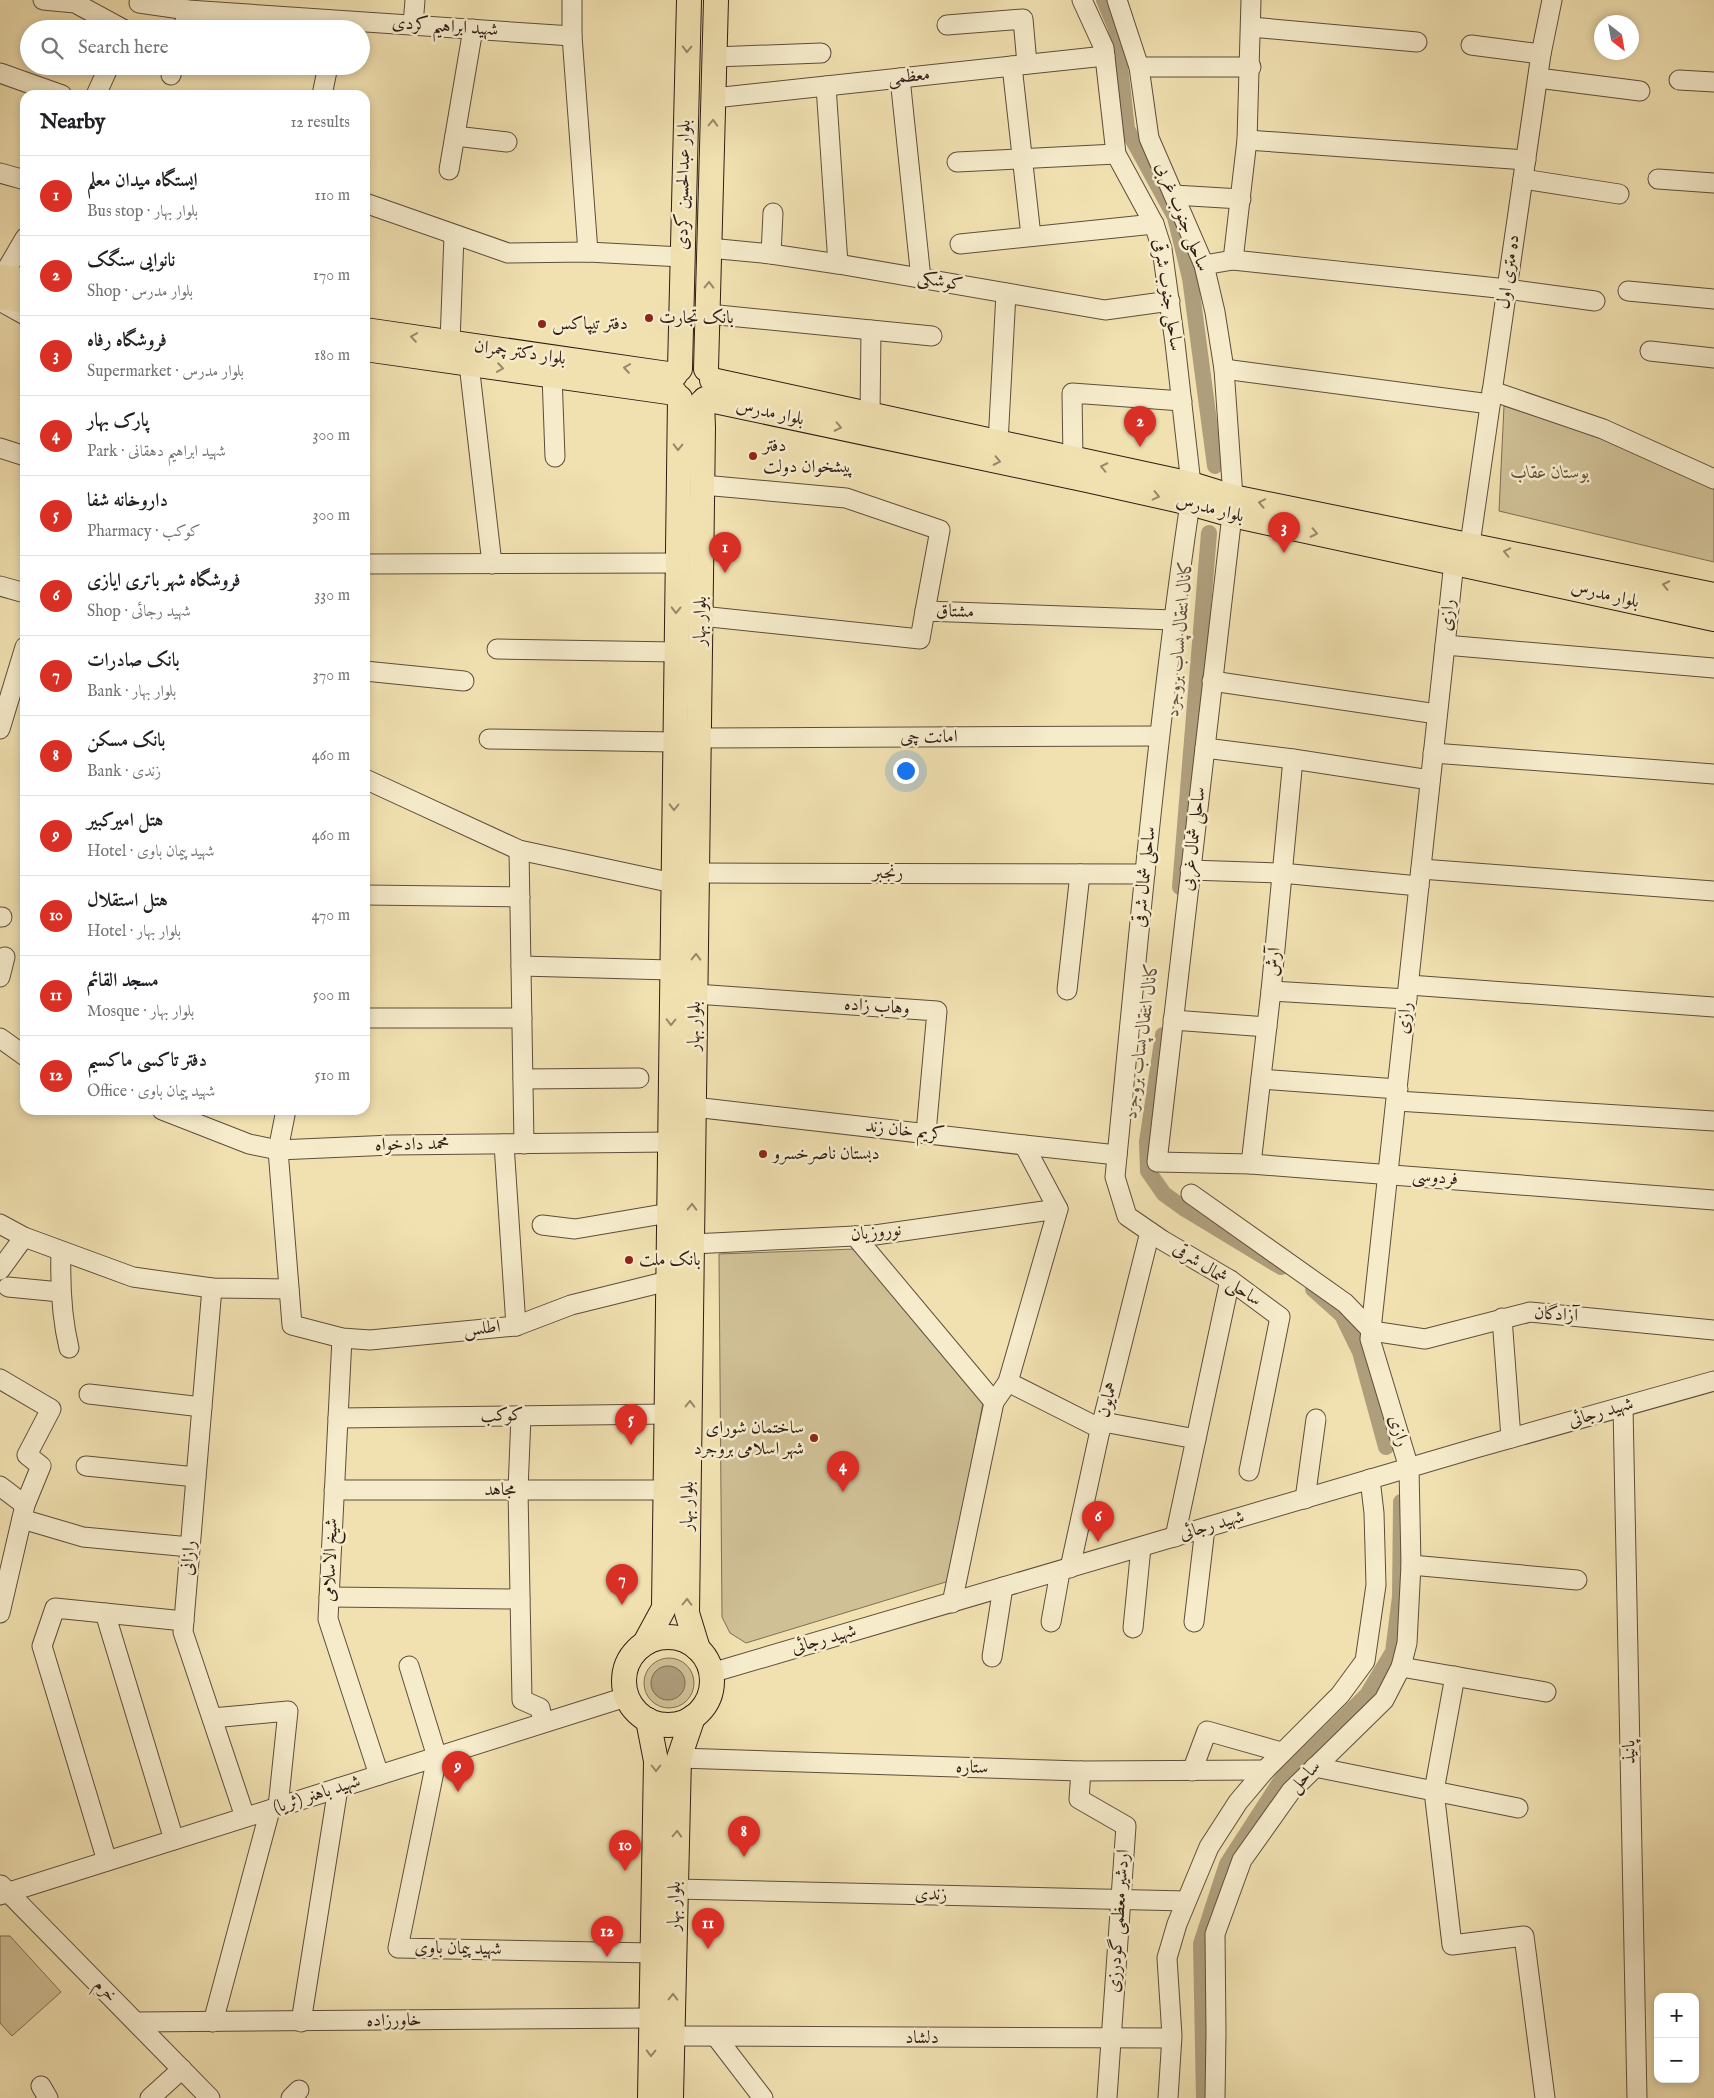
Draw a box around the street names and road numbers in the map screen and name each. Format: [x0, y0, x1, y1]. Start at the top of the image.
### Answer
street label: شهید ابراهیم کردی [391, 12, 499, 47]
street label: معظمی [887, 63, 931, 91]
street label: بلوار عبدالحسین کردی [671, 120, 697, 250]
street label: ساحلی جنوب غربی [1150, 159, 1214, 275]
street label: ده متری اول [1492, 233, 1526, 311]
street label: ساحلی جنوب شرقی [1147, 237, 1187, 353]
street label: کوشکی [916, 267, 964, 297]
street label: بلوار دکتر چمران [473, 335, 567, 371]
street label: بلوار مدرس [734, 395, 806, 431]
street label: بلوار مدرس [1174, 489, 1246, 529]
street label: بلوار مدرس [1569, 576, 1641, 614]
street label: بلوار بهار [689, 596, 713, 648]
street label: رازی [1435, 598, 1461, 632]
street label: مشتاق [936, 600, 974, 624]
street label: امانت چی [900, 726, 958, 749]
street label: ساحلی شمال غربی [1176, 786, 1212, 892]
street label: ساحلی شمال شرقی [1128, 825, 1162, 929]
street label: رنجبر [871, 862, 903, 885]
street label: آرش [1261, 944, 1287, 977]
street label: وهاب زاده [843, 993, 911, 1021]
street label: بلوار بهار [683, 1001, 707, 1053]
street label: رازی [1392, 1001, 1418, 1035]
street label: کریم خان زند [864, 1115, 946, 1150]
street label: محمد دادخواه [375, 1133, 449, 1157]
street label: فردوسی [1411, 1165, 1459, 1191]
street label: نوروزیان [849, 1219, 903, 1247]
street label: ساحلی شمال شرقی [1168, 1238, 1266, 1312]
street label: آزادگان [1533, 1301, 1581, 1328]
street label: اطلس [462, 1316, 502, 1342]
street label: همایون [1092, 1380, 1124, 1420]
street label: شهید رجائی [1566, 1393, 1636, 1433]
street label: کوکب [480, 1404, 524, 1428]
street label: رازی [1382, 1412, 1414, 1450]
street label: مجاهد [484, 1479, 516, 1502]
street label: بلوار بهار [676, 1481, 700, 1533]
street label: شهید رجائی [1177, 1506, 1247, 1546]
street label: شیخ الاسلامی [318, 1518, 347, 1602]
street label: رازانی [176, 1539, 202, 1577]
street label: شهید رجائی [789, 1620, 859, 1660]
street label: پانیذ [1618, 1738, 1642, 1764]
street label: ستاره [955, 1756, 989, 1780]
street label: ساحل [1284, 1756, 1326, 1798]
street label: شهید باهنر (ثریا) [270, 1770, 364, 1820]
street label: اردشیر معظمی گودرزی [1103, 1848, 1135, 1994]
street label: بلوار بهار [663, 1881, 687, 1933]
street label: زندی [914, 1883, 948, 1907]
street label: شهید پیمان باوی [414, 1937, 502, 1961]
street label: خرم [86, 1974, 122, 2010]
street label: خاورزاده [366, 2009, 422, 2033]
street label: دلشاد [905, 2027, 939, 2050]

